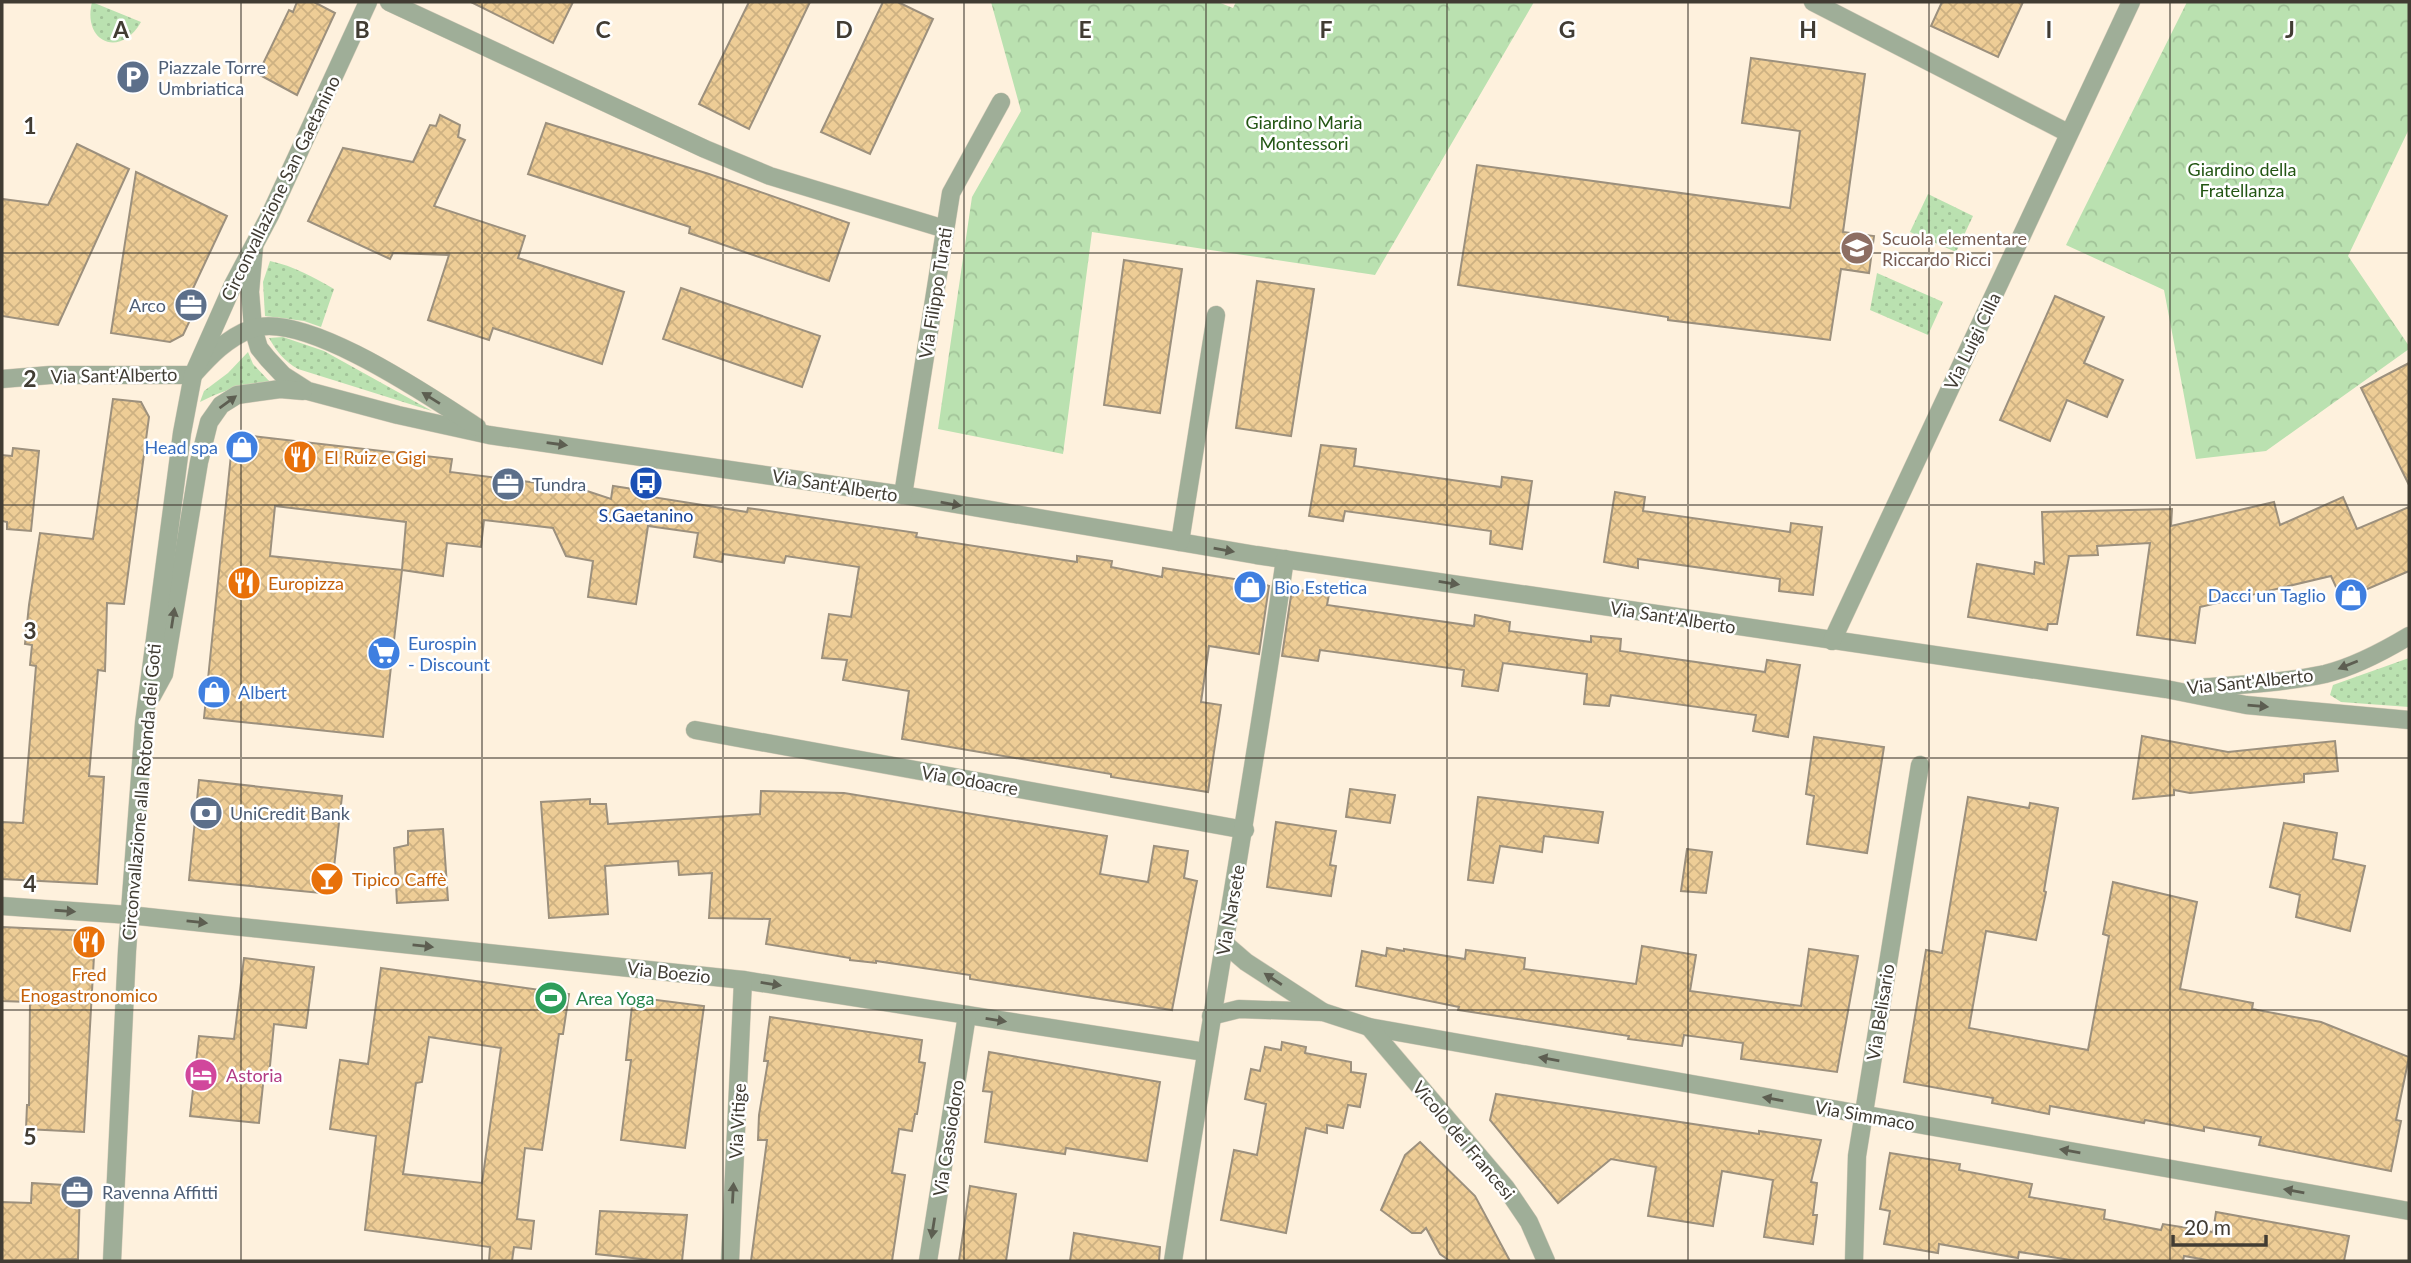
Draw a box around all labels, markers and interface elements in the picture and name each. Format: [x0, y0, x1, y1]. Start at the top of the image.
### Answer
text: A [112, 15, 130, 43]
text: B [354, 15, 370, 43]
text: C [595, 15, 611, 43]
text: D [835, 15, 853, 43]
text: E [1078, 15, 1092, 43]
text: F [1319, 15, 1333, 43]
text: G [1559, 15, 1575, 43]
text: H [1799, 15, 1817, 43]
text: I [2046, 15, 2052, 43]
text: J [2285, 15, 2295, 43]
place label: Piazzale Torre Umbriatica [158, 56, 266, 99]
parking icon: Piazzale Torre Umbriatica [114, 58, 152, 96]
street label: Circonvallazione San Gaetanino [216, 72, 344, 304]
text: 1 [23, 111, 37, 139]
park label: Giardino Maria Montessori [1245, 111, 1363, 154]
park label: Giardino della Fratellanza [2188, 158, 2296, 201]
street label: Via Filippo Turati [914, 226, 956, 360]
place label: Scuola elementare Riccardo Ricci [1882, 227, 2027, 270]
school or university icon: Scuola elementare Riccardo Ricci [1838, 229, 1876, 267]
office icon: Arco [172, 286, 210, 324]
street label: Via Luigi Cilla [1939, 289, 2005, 393]
place label: Arco [129, 294, 166, 316]
street label: Via Sant'Alberto [50, 363, 178, 387]
text: 2 [23, 364, 37, 392]
one-way arrow [422, 391, 441, 404]
one-way arrow [218, 395, 237, 409]
shop icon: Head spa [223, 428, 261, 466]
place label: Head spa [145, 436, 218, 458]
restaurant icon: El Ruiz e Gigi [281, 438, 319, 476]
one-way arrow [546, 439, 568, 450]
place label: El Ruiz e Gigi [324, 446, 426, 468]
bus stop icon: S.Gaetanino [627, 464, 665, 502]
street label: Via Sant'Alberto [771, 464, 899, 506]
office icon: Tundra [489, 465, 527, 503]
place label: Tundra [532, 473, 586, 495]
one-way arrow [940, 498, 962, 509]
place label: S.Gaetanino [598, 504, 694, 526]
one-way arrow [1213, 545, 1235, 556]
restaurant icon: Europizza [225, 564, 263, 602]
shop icon: Bio Estetica [1231, 568, 1269, 606]
place label: Europizza [268, 572, 344, 594]
place label: Bio Estetica [1274, 576, 1367, 598]
shop icon: Dacci un Taglio [2332, 576, 2370, 614]
one-way arrow [1438, 578, 1460, 589]
place label: Dacci un Taglio [2208, 584, 2326, 606]
street label: Via Sant'Alberto [1609, 596, 1737, 638]
one-way arrow [168, 607, 179, 629]
text: 3 [23, 616, 37, 644]
place label: Eurospin - Discount [408, 632, 491, 675]
supermarket icon: Eurospin - Discount [365, 634, 403, 672]
street label: Circonvallazione alla Rotonda dei Goti [117, 643, 165, 941]
one-way arrow [2337, 660, 2358, 671]
street label: Via Sant'Alberto [2186, 663, 2314, 699]
shop icon: Albert [195, 673, 233, 711]
place label: Albert [238, 681, 288, 703]
one-way arrow [2247, 701, 2269, 712]
street label: Via Odoacre [920, 761, 1020, 799]
bank icon: UniCredit Bank [187, 794, 225, 832]
place label: UniCredit Bank [230, 802, 351, 824]
bar icon: Tipico Caffè [308, 860, 346, 898]
street label: Via Narsete [1211, 863, 1249, 957]
place label: Tipico Caffè [352, 868, 447, 890]
text: 4 [23, 869, 37, 897]
one-way arrow [55, 906, 77, 917]
one-way arrow [186, 917, 208, 928]
restaurant icon: Fred Enogastronomico [70, 923, 108, 961]
one-way arrow [412, 941, 434, 952]
street label: Via Boezio [626, 957, 712, 987]
street label: Via Belisario [1862, 962, 1898, 1062]
place label: Fred Enogastronomico [20, 963, 158, 1006]
one-way arrow [1264, 972, 1282, 986]
sports icon: Area Yoga [532, 979, 570, 1017]
one-way arrow [760, 979, 782, 990]
place label: Area Yoga [576, 987, 654, 1009]
one-way arrow [985, 1015, 1007, 1026]
one-way arrow [1538, 1053, 1560, 1064]
hotel icon: Astoria [182, 1056, 220, 1094]
place label: Astoria [226, 1064, 282, 1086]
street label: Vicolo dei Francesi [1408, 1076, 1520, 1204]
street label: Via Cassiodoro [928, 1078, 968, 1198]
street label: Via Vitige [724, 1083, 750, 1159]
one-way arrow [1762, 1093, 1784, 1104]
street label: Via Simmaco [1813, 1095, 1917, 1135]
text: 5 [23, 1122, 37, 1150]
one-way arrow [2059, 1145, 2081, 1156]
office icon: Ravenna Affitti [58, 1173, 96, 1211]
place label: Ravenna Affitti [102, 1181, 218, 1203]
one-way arrow [728, 1182, 739, 1204]
one-way arrow [2283, 1185, 2305, 1196]
scale bar [2173, 1204, 2266, 1248]
text: 20 m [2184, 1214, 2231, 1239]
one-way arrow [927, 1217, 938, 1239]

